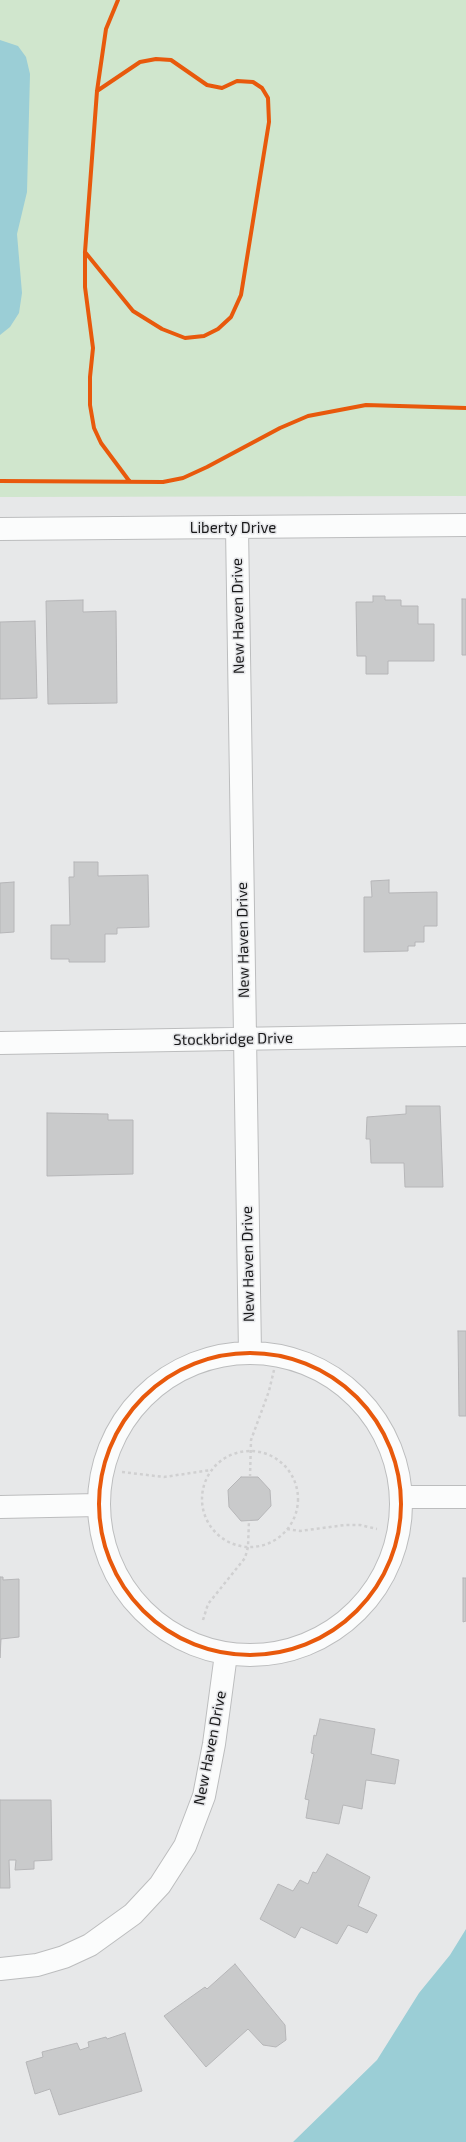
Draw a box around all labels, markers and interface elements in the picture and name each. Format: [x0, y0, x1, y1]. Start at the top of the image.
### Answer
street label: Liberty Drive [190, 519, 276, 537]
street label: New Haven Drive [228, 558, 248, 674]
street label: New Haven Drive [233, 882, 253, 998]
street label: Stockbridge Drive [173, 1029, 293, 1049]
street label: New Haven Drive [238, 1206, 258, 1322]
street label: New Haven Drive [190, 1689, 230, 1807]

